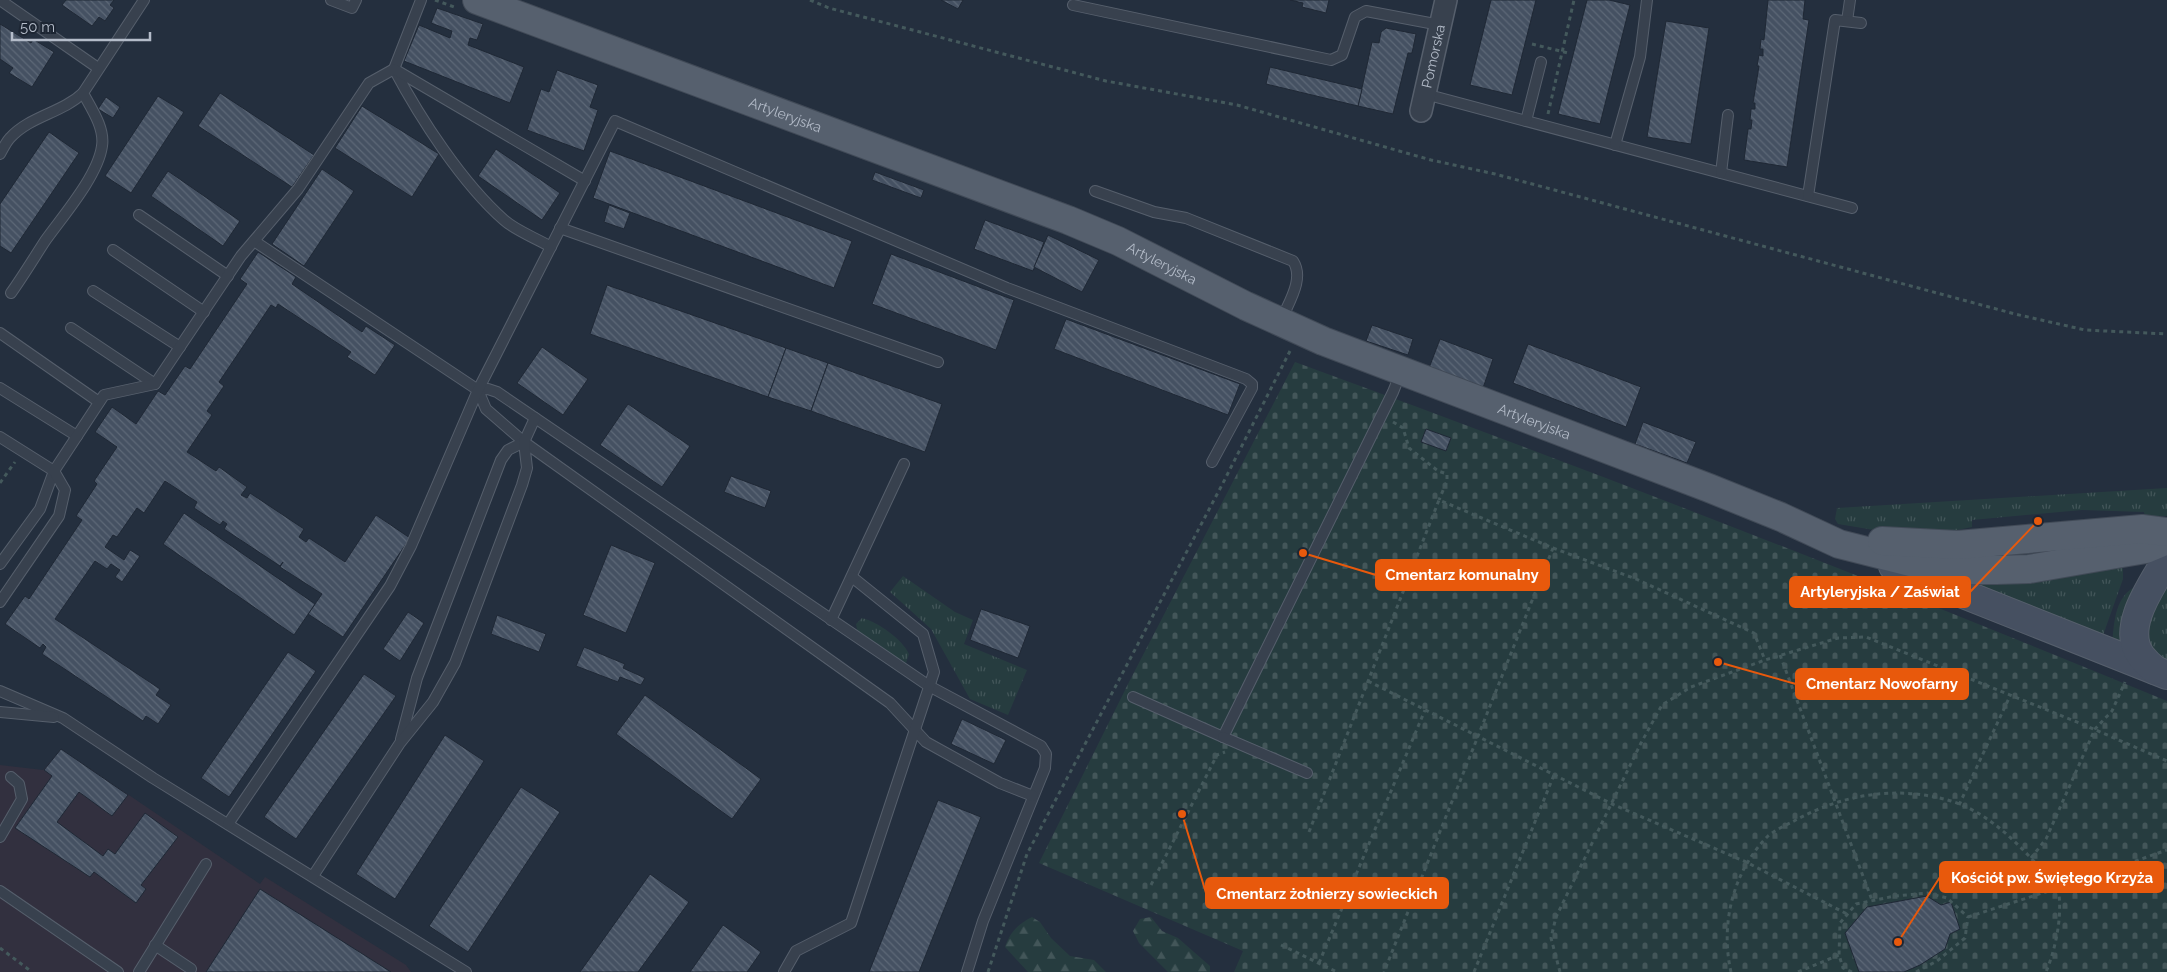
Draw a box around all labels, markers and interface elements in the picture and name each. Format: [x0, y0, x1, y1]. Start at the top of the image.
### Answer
scale bar [12, 10, 150, 42]
text: 50 m [20, 18, 55, 36]
street label: Pomorska [1418, 23, 1448, 90]
street label: Artyleryjska [747, 94, 824, 136]
street label: Artyleryjska [1124, 239, 1199, 288]
street label: Artyleryjska [1496, 400, 1573, 442]
callout: Cmentarz komunalny [1376, 560, 1549, 590]
text: Cmentarz komunalny [1385, 566, 1539, 584]
callout: Artyleryjska / Zaświat [1790, 577, 1970, 607]
text: Artyleryjska / Zaświat [1800, 583, 1960, 601]
callout: Cmentarz Nowofarny [1796, 669, 1968, 699]
text: Cmentarz Nowofarny [1806, 675, 1959, 693]
callout: Kościół pw. Świętego Krzyża [1940, 862, 2163, 892]
text: Kościół pw. Świętego Krzyża [1951, 869, 2153, 887]
callout: Cmentarz żołnierzy sowieckich [1206, 878, 1448, 908]
text: Cmentarz żołnierzy sowieckich [1216, 885, 1438, 903]

